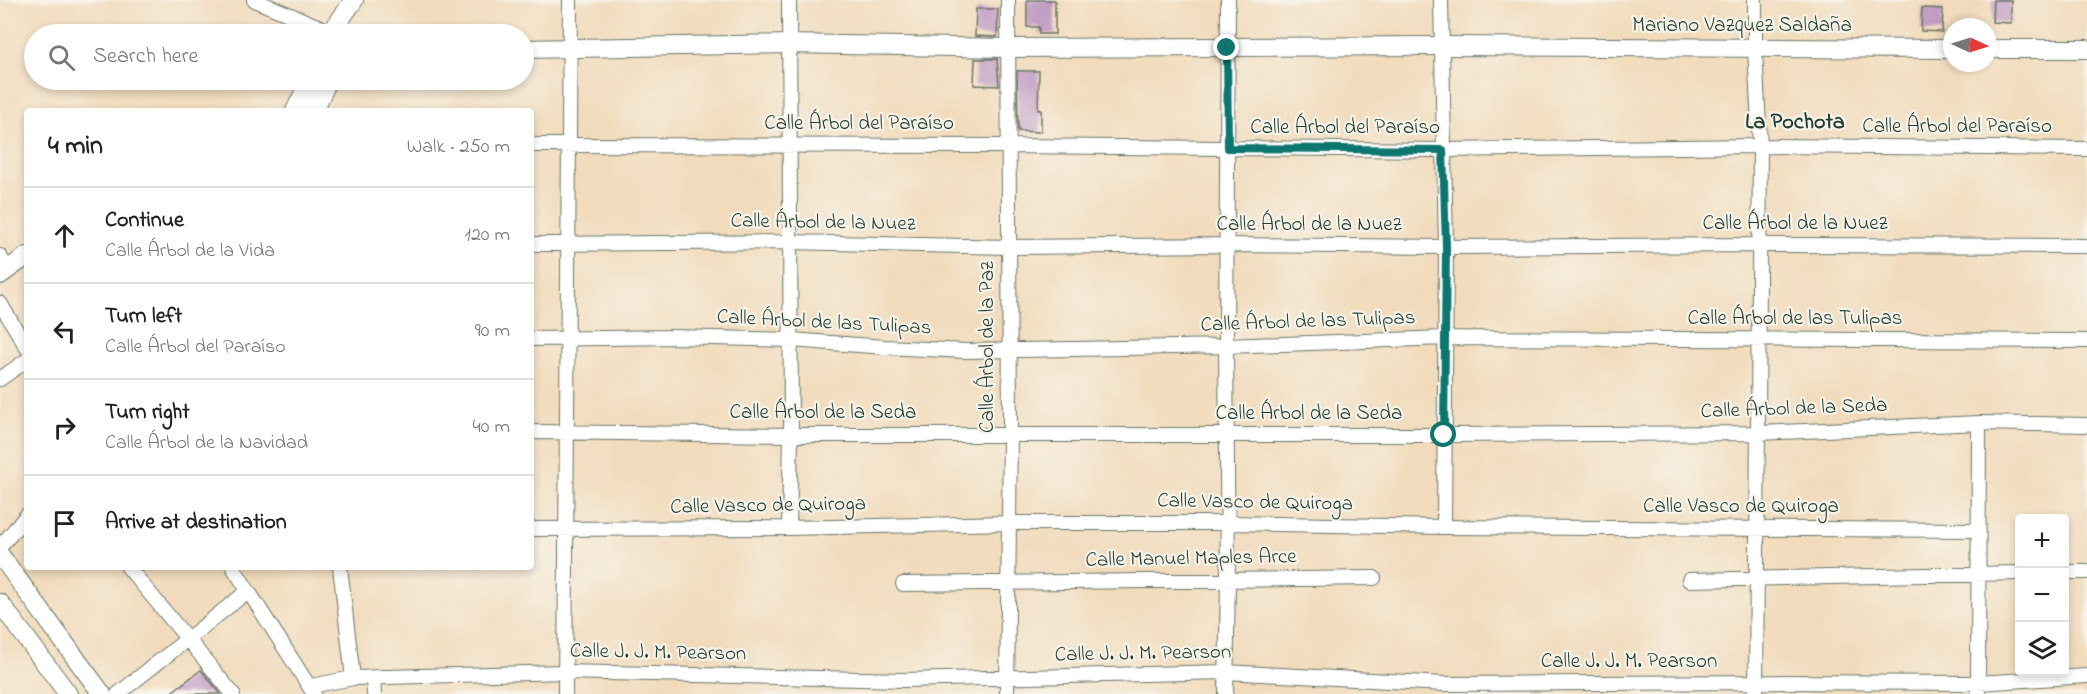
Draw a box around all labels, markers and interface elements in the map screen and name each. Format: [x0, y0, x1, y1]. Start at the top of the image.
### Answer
street label: Mariano Vazquez Saldaña [1632, 11, 1852, 41]
north arrow [1943, 18, 1997, 72]
search box [24, 24, 534, 90]
route end [1213, 34, 1239, 60]
icon: search [45, 41, 78, 74]
text: Search here [93, 41, 198, 73]
district label: La Pochota [1745, 107, 1845, 139]
street label: Calle Árbol del Paraíso [764, 108, 954, 139]
street label: Calle Árbol del Paraíso [1862, 111, 2052, 142]
street label: Calle Árbol del Paraíso [1250, 112, 1440, 143]
text: 4 min [48, 128, 103, 166]
text: Walk · 250 m [407, 133, 510, 162]
text: Continue [105, 205, 184, 237]
street label: Calle Árbol de la Nuez [730, 205, 916, 240]
street label: Calle Árbol de la Nuez [1702, 208, 1888, 239]
street label: Calle Árbol de la Nuez [1216, 209, 1402, 240]
icon: ahead [48, 219, 81, 252]
text: 120 m [465, 221, 510, 250]
text: Calle Árbol de la Vida [105, 237, 275, 266]
street label: Calle Árbol de la Paz [972, 261, 1003, 433]
text: Turn left [105, 301, 182, 333]
street label: Calle Árbol de las Tulipas [716, 301, 932, 344]
street label: Calle Árbol de las Tulipas [1200, 302, 1416, 341]
street label: Calle Árbol de las Tulipas [1688, 303, 1902, 334]
icon: left [48, 315, 81, 348]
text: 90 m [475, 317, 510, 346]
text: Calle Árbol del Paraíso [105, 333, 286, 362]
street label: Calle Árbol de la Seda [1700, 390, 1888, 427]
text: Turn right [105, 397, 190, 429]
street label: Calle Árbol de la Seda [730, 397, 916, 428]
street label: Calle Árbol de la Seda [1216, 398, 1402, 429]
icon: right [48, 411, 81, 444]
text: 40 m [473, 413, 510, 442]
route start [1430, 421, 1456, 447]
text: Calle Árbol de la Navidad [105, 429, 308, 458]
street label: Calle Vasco de Quiroga [1157, 486, 1353, 522]
street label: Calle Vasco de Quiroga [670, 489, 866, 525]
street label: Calle Vasco de Quiroga [1643, 492, 1839, 524]
icon: arrive [48, 507, 81, 540]
text: Arrive at destination [105, 507, 287, 539]
map controls [2015, 514, 2069, 676]
button: + [2015, 514, 2069, 568]
street label: Calle Manuel Maples Arce [1085, 542, 1297, 576]
button: − [2015, 568, 2069, 622]
button: layers [2015, 622, 2069, 676]
street label: Calle J. J. M. Pearson [569, 636, 747, 670]
street label: Calle J. J. M. Pearson [1054, 637, 1232, 671]
street label: Calle J. J. M. Pearson [1541, 647, 1717, 677]

